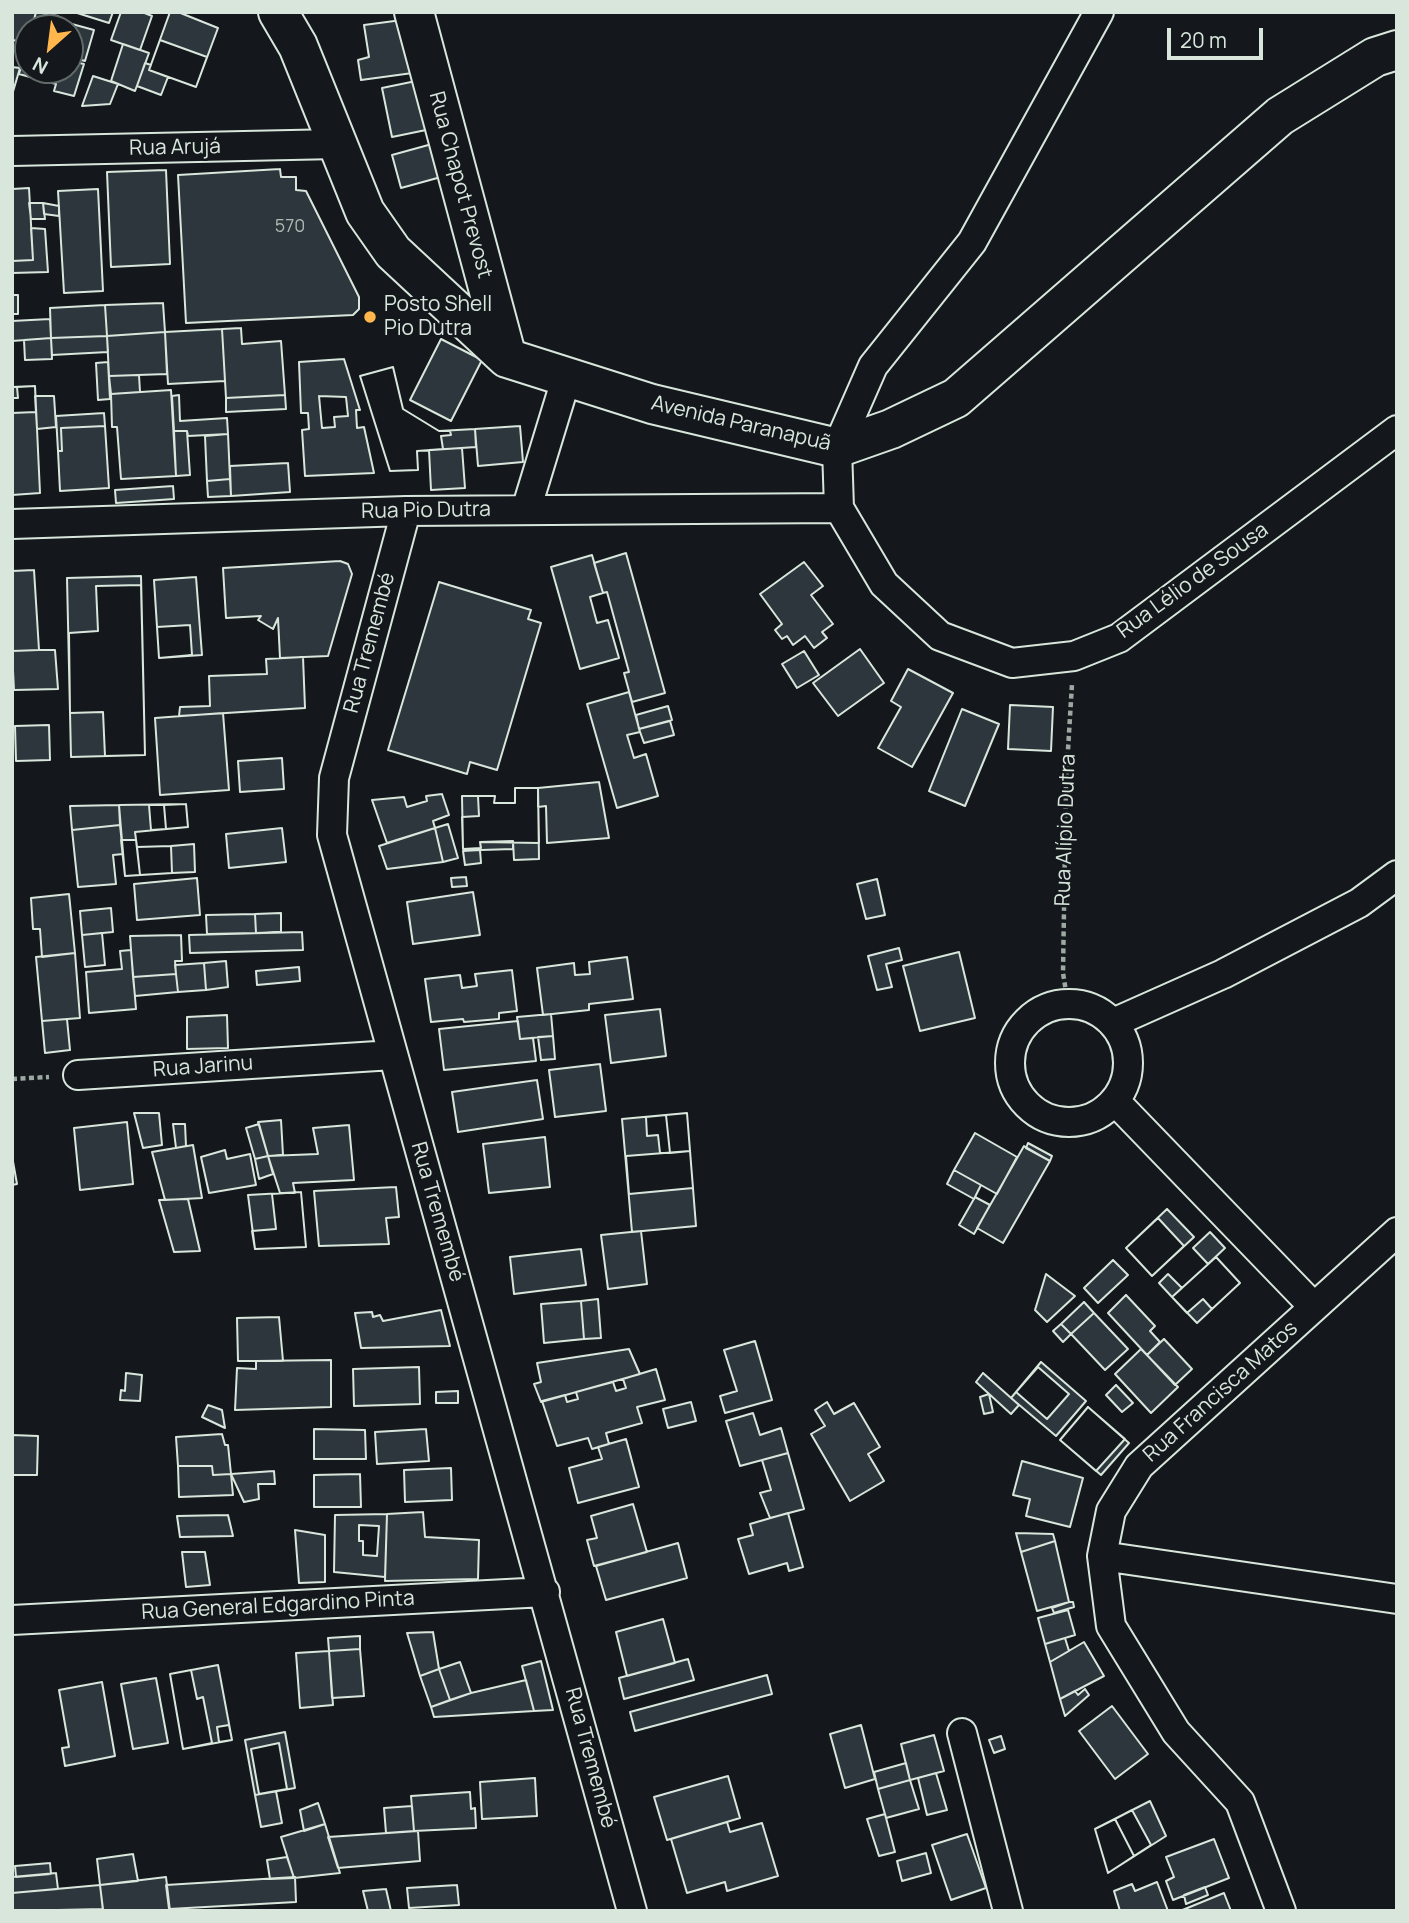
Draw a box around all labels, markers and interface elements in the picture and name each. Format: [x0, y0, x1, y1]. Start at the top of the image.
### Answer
north arrow [14, 14, 84, 84]
scale bar [1171, 14, 1267, 58]
text: 20 m [1180, 26, 1227, 54]
text: N [28, 51, 52, 80]
street label: Rua Chapot Prevost [423, 89, 497, 281]
street label: Rua Arujá [129, 135, 221, 161]
house number: 570 [275, 216, 305, 238]
place label: Posto Shell Pio Dutra [384, 292, 492, 342]
marker: Posto Shell Pio Dutra [362, 309, 378, 325]
street label: Avenida Paranapuã [649, 391, 833, 457]
street label: Rua Pio Dutra [361, 497, 491, 525]
street label: Rua Lélio de Sousa [1113, 518, 1273, 644]
street label: Rua Tremembé [339, 570, 401, 716]
street label: Rua Alípio Dutra [1051, 753, 1081, 907]
street label: Rua Jarinu [152, 1051, 254, 1083]
street label: Rua Tremembé [405, 1139, 469, 1285]
street label: Rua Francisca Matos [1139, 1316, 1303, 1468]
street label: Rua General Edgardino Pinta [141, 1586, 415, 1626]
street label: Rua Tremembé [559, 1685, 621, 1831]

